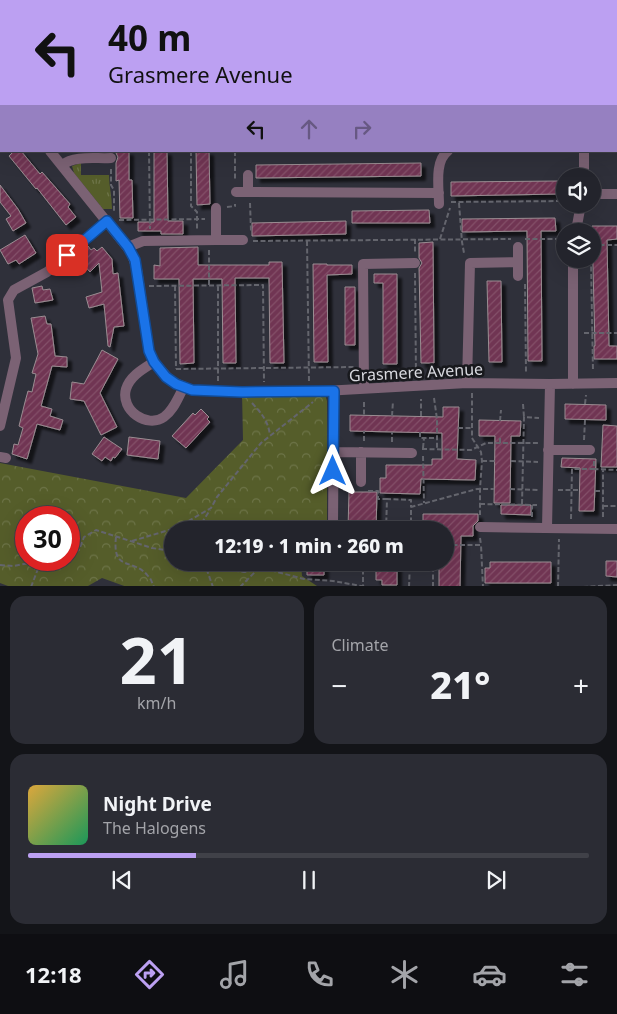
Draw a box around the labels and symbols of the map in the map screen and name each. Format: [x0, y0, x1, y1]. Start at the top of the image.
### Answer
pin [46, 234, 88, 276]
street label: Grasmere Avenue [348, 358, 484, 386]
position arrow [306, 444, 358, 496]
speed limit sign: 30 [15, 506, 80, 571]

